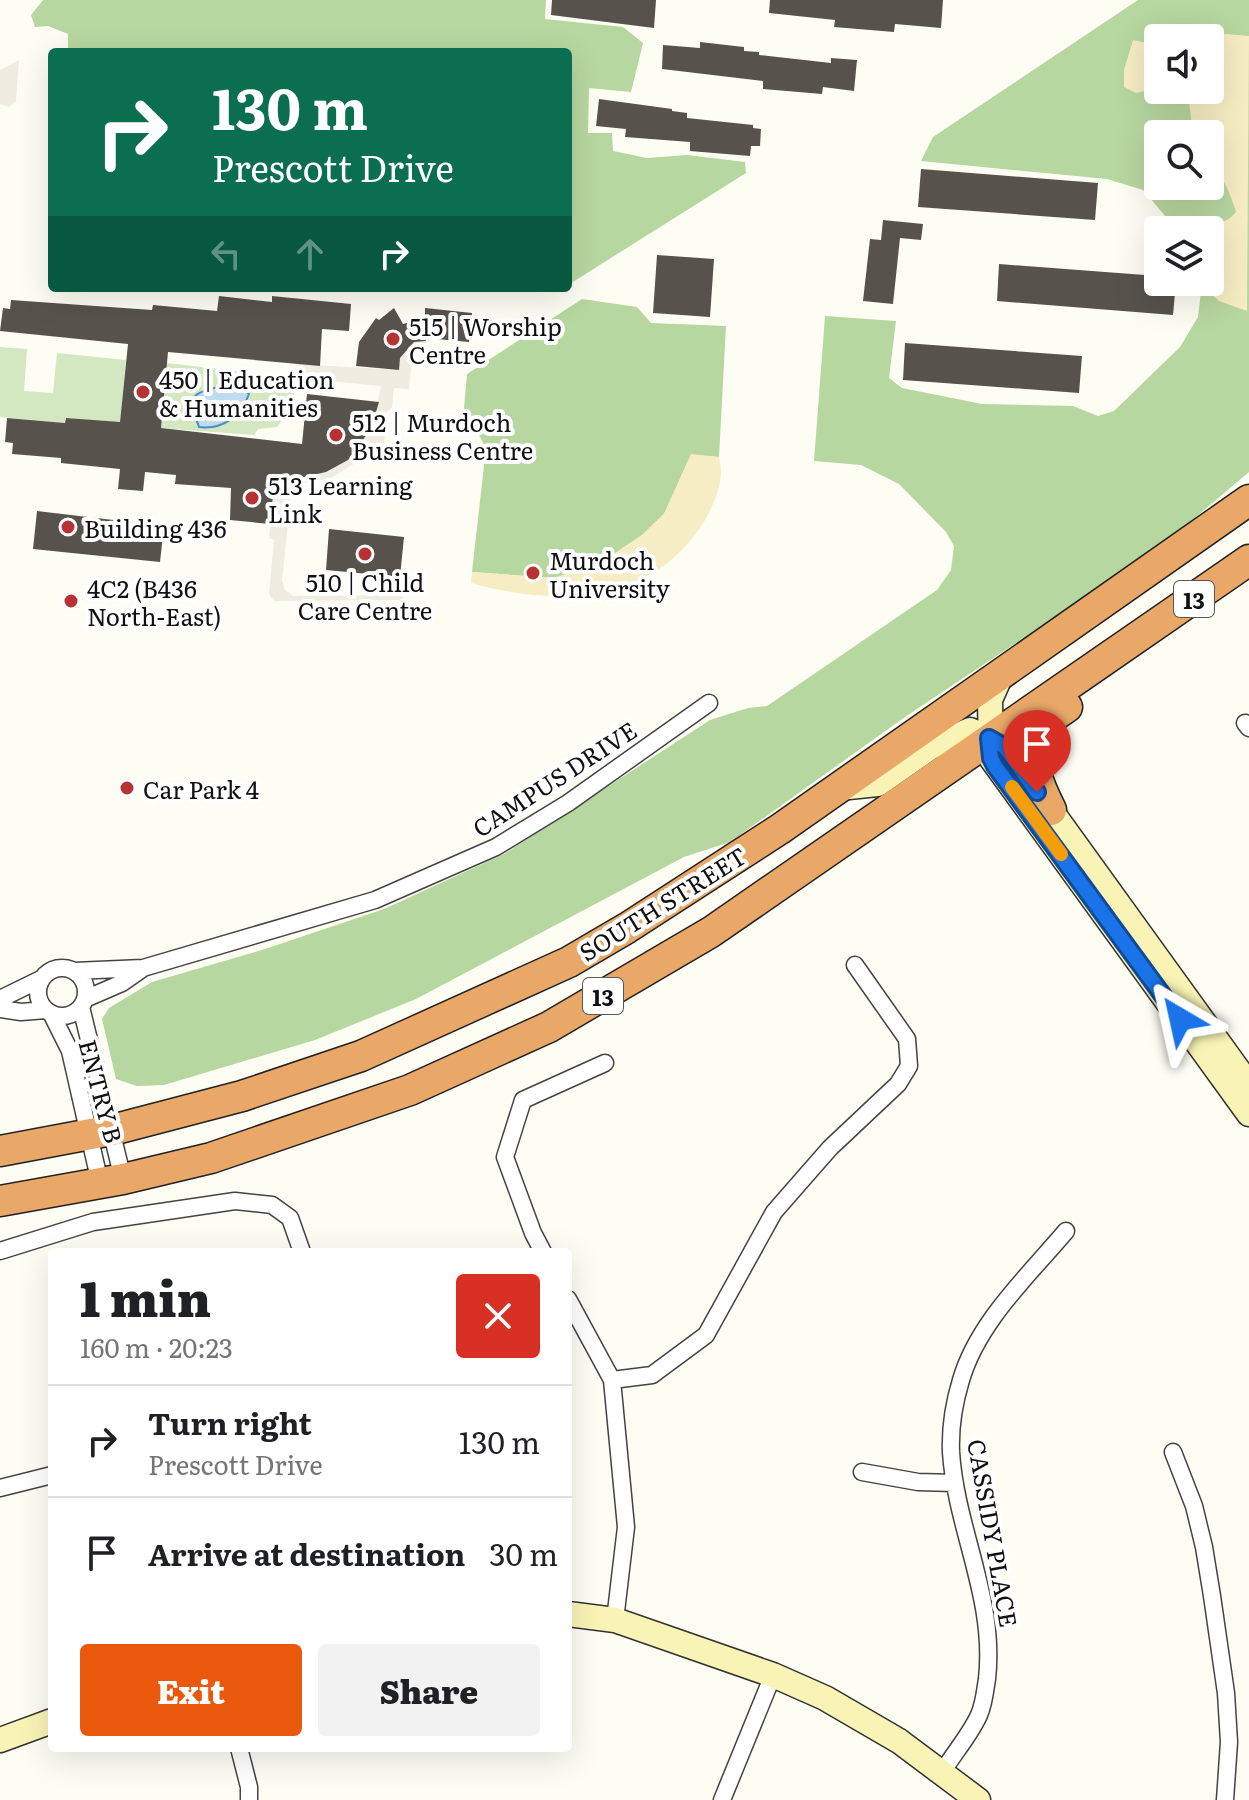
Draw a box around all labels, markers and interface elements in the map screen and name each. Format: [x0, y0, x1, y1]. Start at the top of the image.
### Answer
map controls [1144, 24, 1224, 296]
button: sound [1144, 24, 1224, 104]
text: 130 m [212, 64, 368, 147]
icon: right [80, 80, 184, 184]
button: search [1144, 120, 1224, 200]
text: Prescott Drive [212, 140, 454, 193]
button: layers [1144, 216, 1224, 296]
icon: left [204, 232, 248, 276]
icon: ahead [288, 232, 332, 276]
icon: right [372, 232, 416, 276]
place label: 515 | Worship Centre [409, 308, 562, 371]
marker: 515 | Worship Centre [384, 330, 402, 348]
place label: 450 | Education & Humanities [159, 361, 335, 424]
marker: 450 | Education & Humanities [134, 383, 152, 401]
place label: 512 | Murdoch Business Centre [352, 404, 533, 467]
marker: 512 | Murdoch Business Centre [327, 426, 345, 444]
place label: 513 Learning Link [268, 467, 413, 530]
marker: 513 Learning Link [243, 489, 261, 507]
place label: Building 436 [84, 510, 227, 545]
marker: Building 436 [59, 518, 77, 536]
place label: Murdoch University [549, 542, 670, 605]
marker: 510 | Child Care Centre [356, 545, 374, 563]
place label: 510 | Child Care Centre [298, 564, 432, 627]
marker: Murdoch University [524, 564, 542, 582]
place label: 4C2 (B436 North-East) [87, 570, 221, 633]
road number: 13 [1174, 581, 1214, 617]
marker: 4C2 (B436 North-East) [62, 592, 80, 610]
pin [1003, 710, 1071, 792]
street label: CAMPUS DRIVE [465, 712, 643, 844]
icon: arrive [1015, 722, 1059, 766]
place label: Car Park 4 [143, 771, 259, 806]
marker: Car Park 4 [118, 779, 136, 797]
street label: SOUTH STREET [572, 837, 752, 969]
position arrow [1138, 977, 1222, 1061]
road number: 13 [583, 978, 623, 1014]
street label: ENTRY B [71, 1035, 133, 1147]
text: 1 min [80, 1261, 211, 1332]
button: close [456, 1274, 540, 1358]
text: 160 m · 20:23 [80, 1327, 233, 1366]
text: Turn right [148, 1400, 312, 1444]
icon: right [80, 1419, 124, 1463]
text: 130 m [459, 1419, 540, 1463]
street label: CASSIDY PLACE [960, 1436, 1028, 1630]
text: Prescott Drive [148, 1444, 323, 1483]
icon: arrive [80, 1531, 124, 1575]
text: Arrive at destination [148, 1531, 465, 1575]
text: 30 m [489, 1531, 558, 1575]
button: Exit [80, 1644, 302, 1736]
button: Share [318, 1644, 540, 1736]

